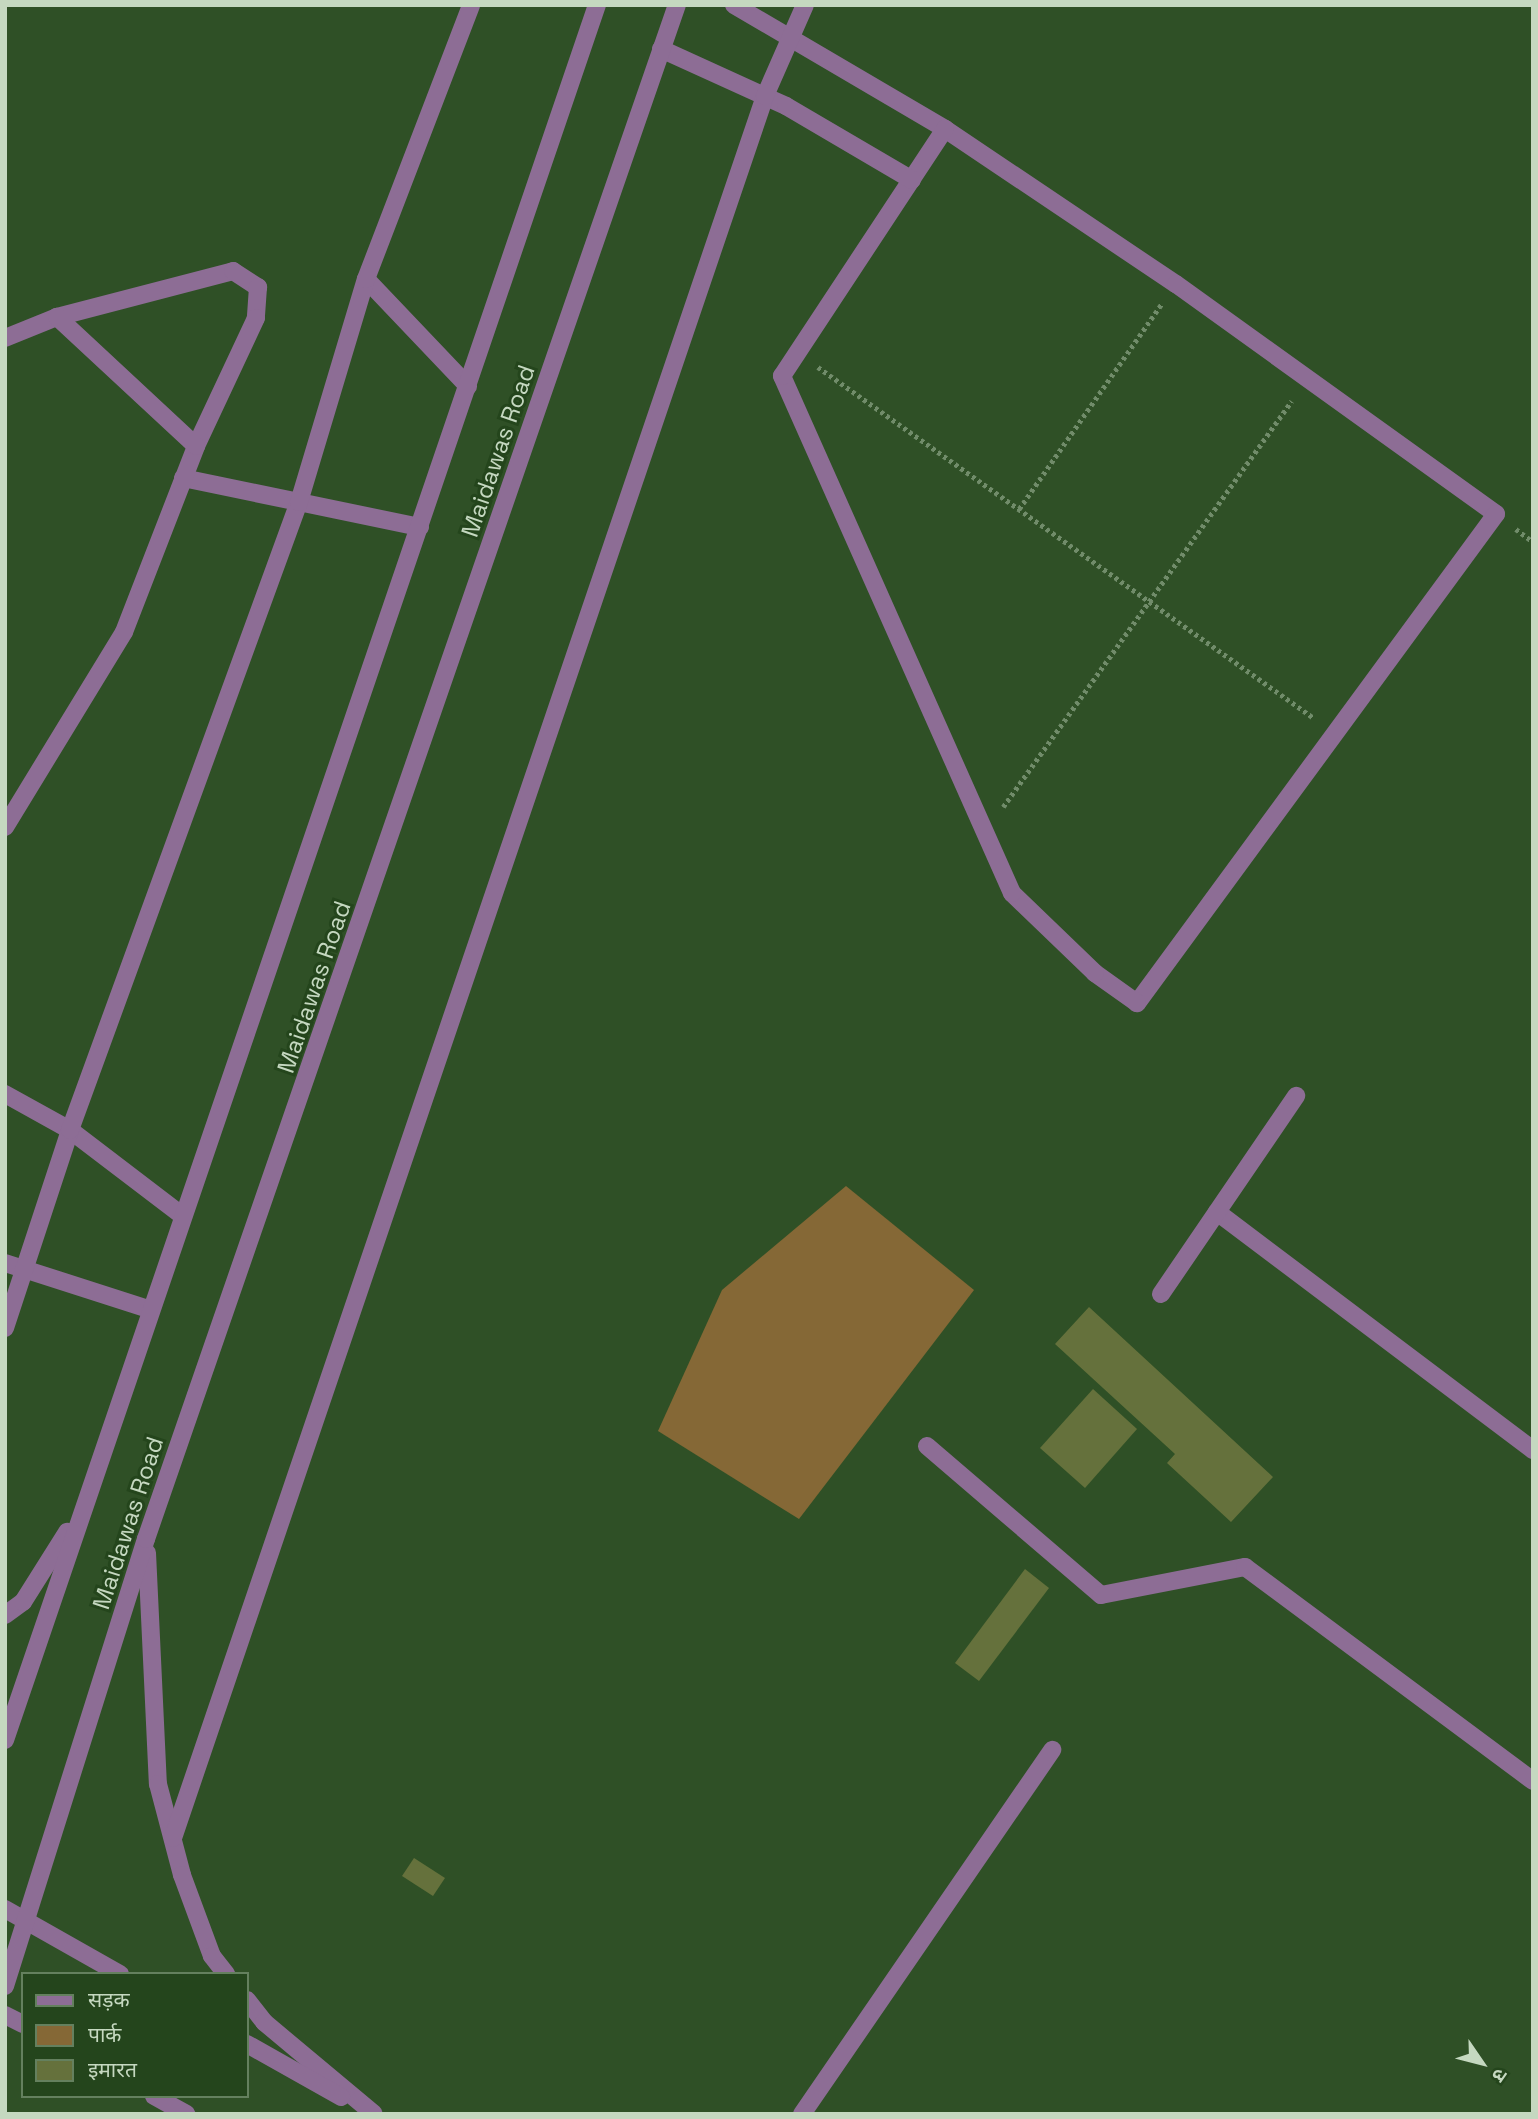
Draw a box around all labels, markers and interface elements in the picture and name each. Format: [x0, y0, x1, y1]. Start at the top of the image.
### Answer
street label: Maidawas Road [455, 361, 541, 541]
street label: Maidawas Road [271, 897, 357, 1077]
street label: Maidawas Road [87, 1433, 169, 1613]
legend [21, 1972, 248, 2098]
text: सड़क [88, 1986, 130, 2013]
text: पार्क [88, 2021, 122, 2048]
north arrow [1447, 2028, 1517, 2098]
text: इमारत [88, 2056, 137, 2083]
text: उ [1486, 2064, 1513, 2087]

